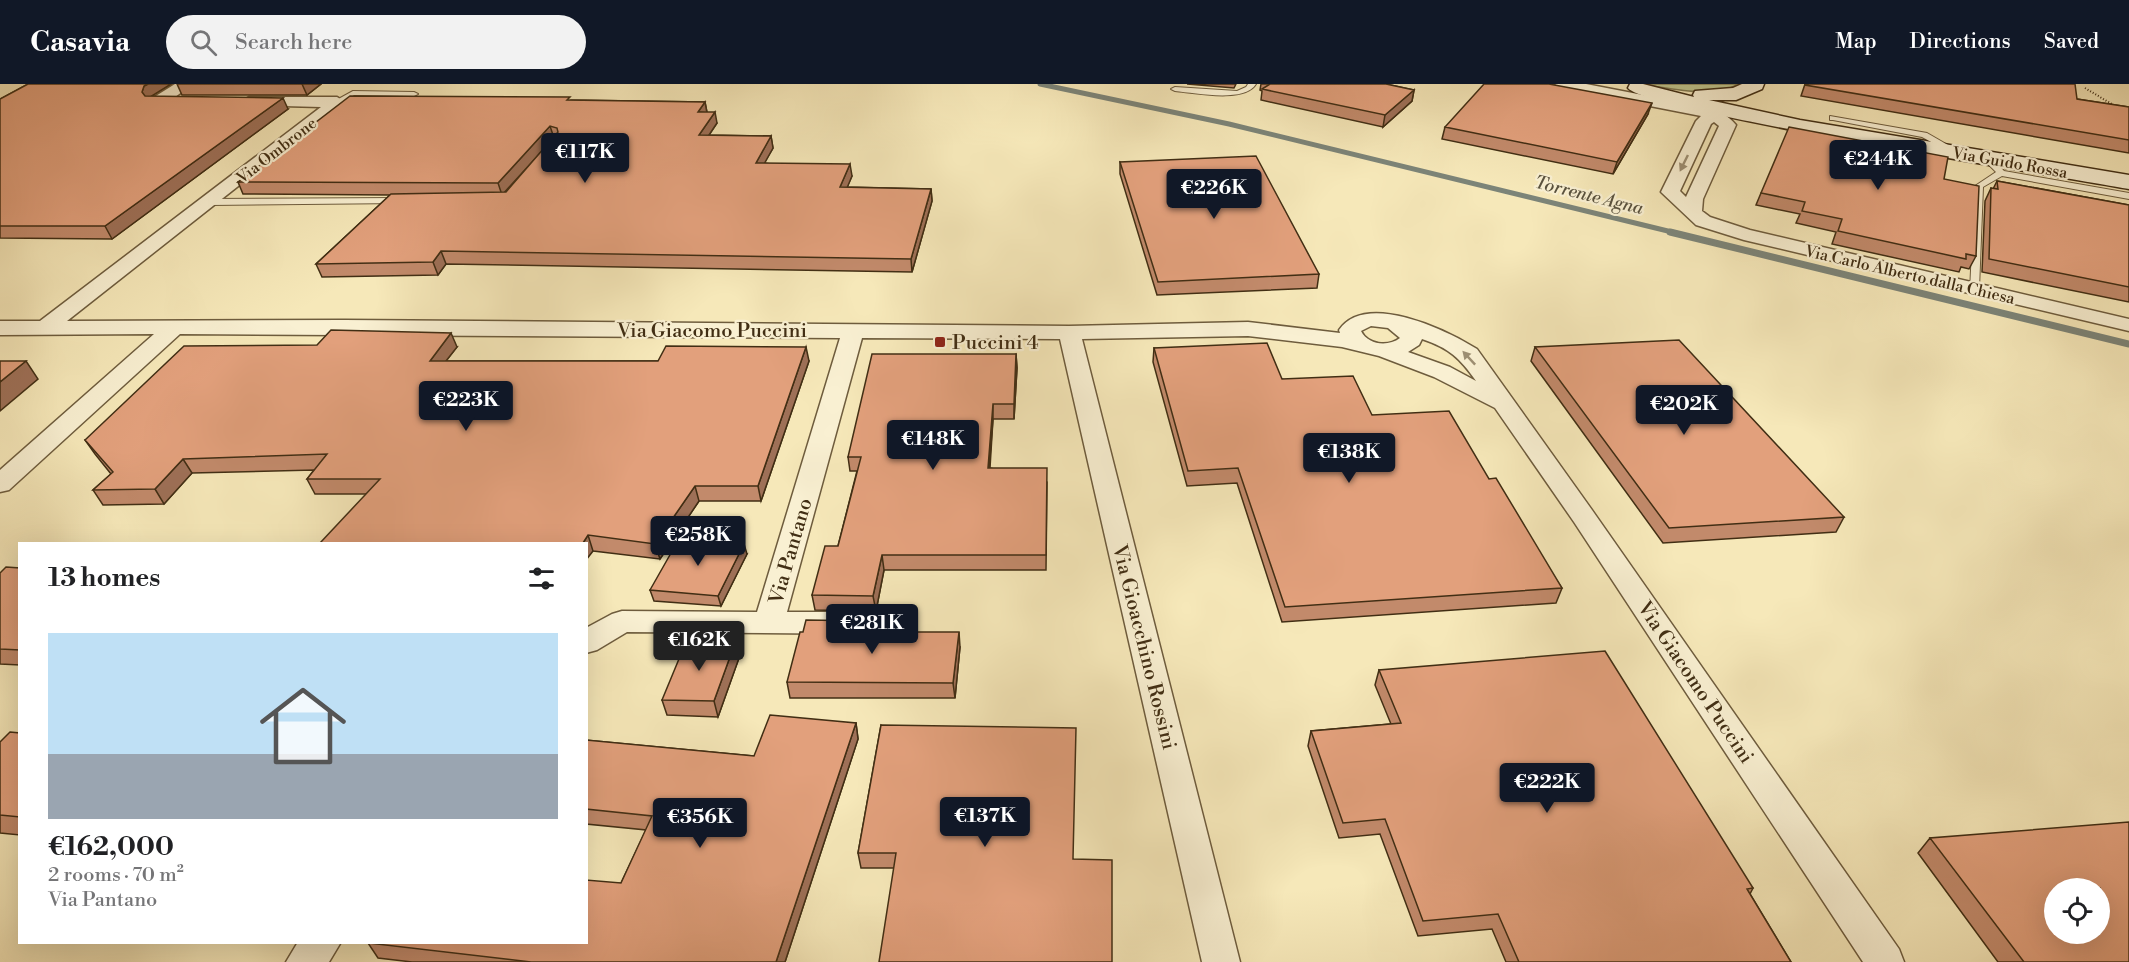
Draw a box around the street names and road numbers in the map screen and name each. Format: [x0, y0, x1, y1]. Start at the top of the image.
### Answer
street label: Via Ombrone [232, 113, 321, 189]
street label: Via Guido Rossa [1950, 143, 2070, 183]
street label: Via Carlo Alberto dalla Chiesa [1802, 241, 2018, 309]
street label: Via Giacomo Puccini [616, 319, 808, 344]
street label: Via Pantano [764, 495, 819, 608]
street label: Via Gioacchino Rossini [1106, 541, 1181, 753]
street label: Via Giacomo Puccini [1631, 596, 1759, 769]

